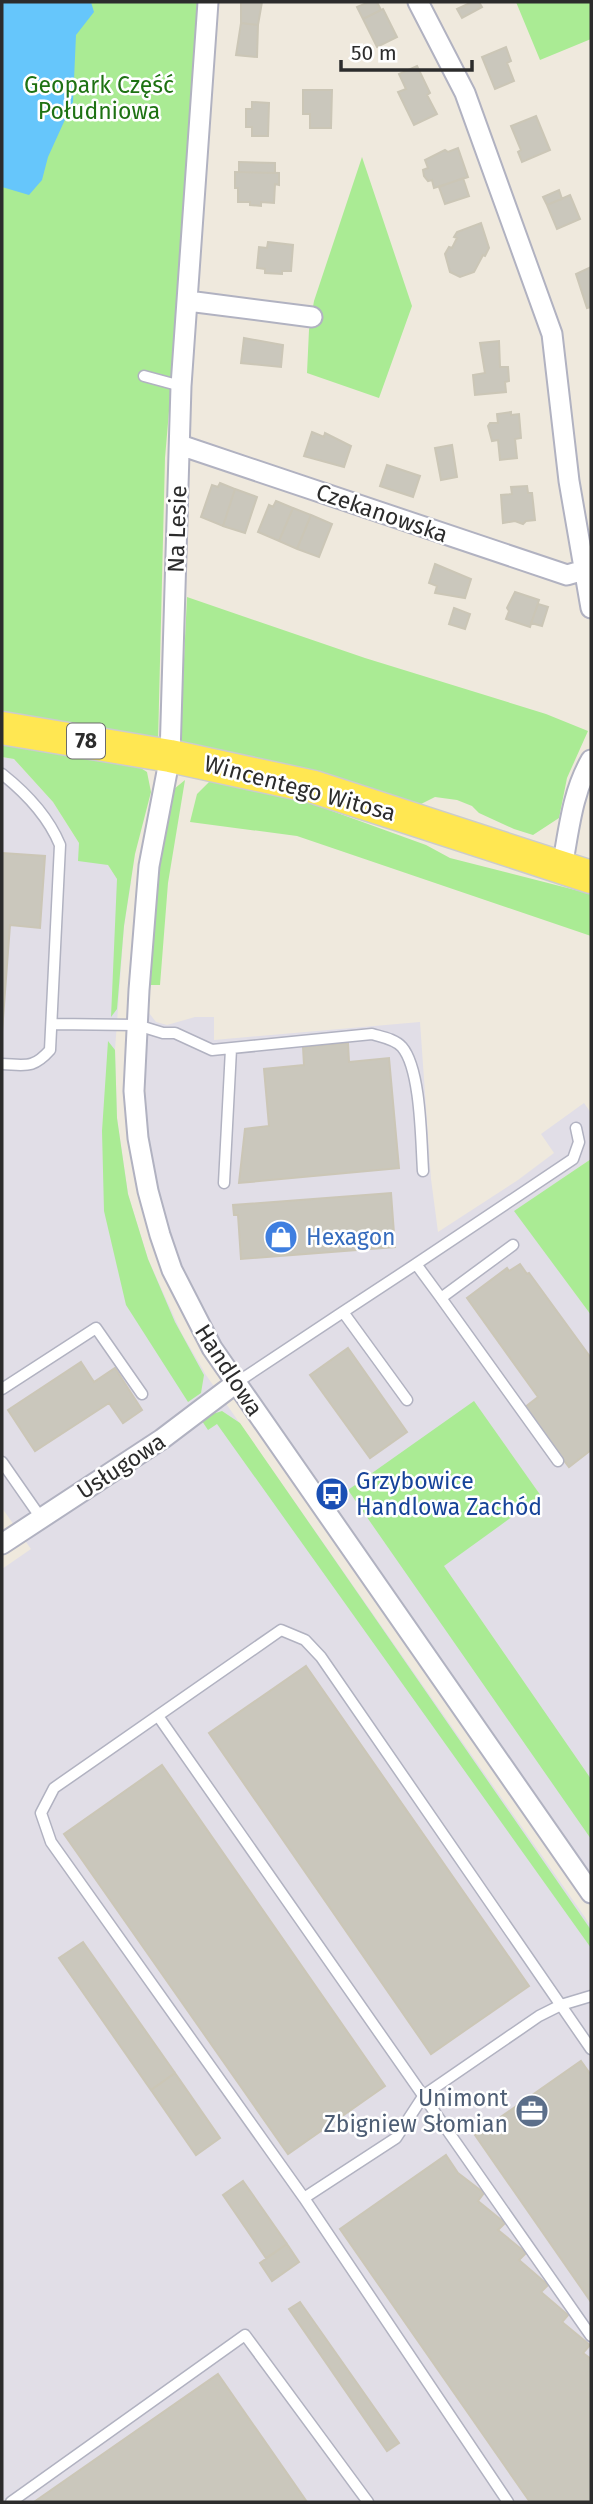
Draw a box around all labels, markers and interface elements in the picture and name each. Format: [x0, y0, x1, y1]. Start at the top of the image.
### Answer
scale bar [341, 28, 472, 72]
text: 50 m [351, 40, 397, 66]
park label: Geopark Część Południowa [24, 71, 174, 125]
street label: Czekanowska [313, 477, 451, 549]
street label: Na Lesie [161, 485, 193, 573]
road number: 78 [67, 724, 105, 758]
street label: Wincentego Witosa [201, 749, 399, 827]
shop icon: Hexagon [262, 1218, 300, 1256]
place label: Hexagon [306, 1223, 396, 1251]
street label: Handlowa [189, 1319, 269, 1421]
street label: Usługowa [71, 1427, 171, 1505]
place label: Grzybowice Handlowa Zachód [356, 1467, 542, 1521]
bus stop icon: Grzybowice Handlowa Zachód [313, 1475, 351, 1513]
place label: Unimont Zbigniew Słomian [324, 2084, 509, 2138]
office icon: Unimont Zbigniew Słomian [513, 2092, 551, 2130]

